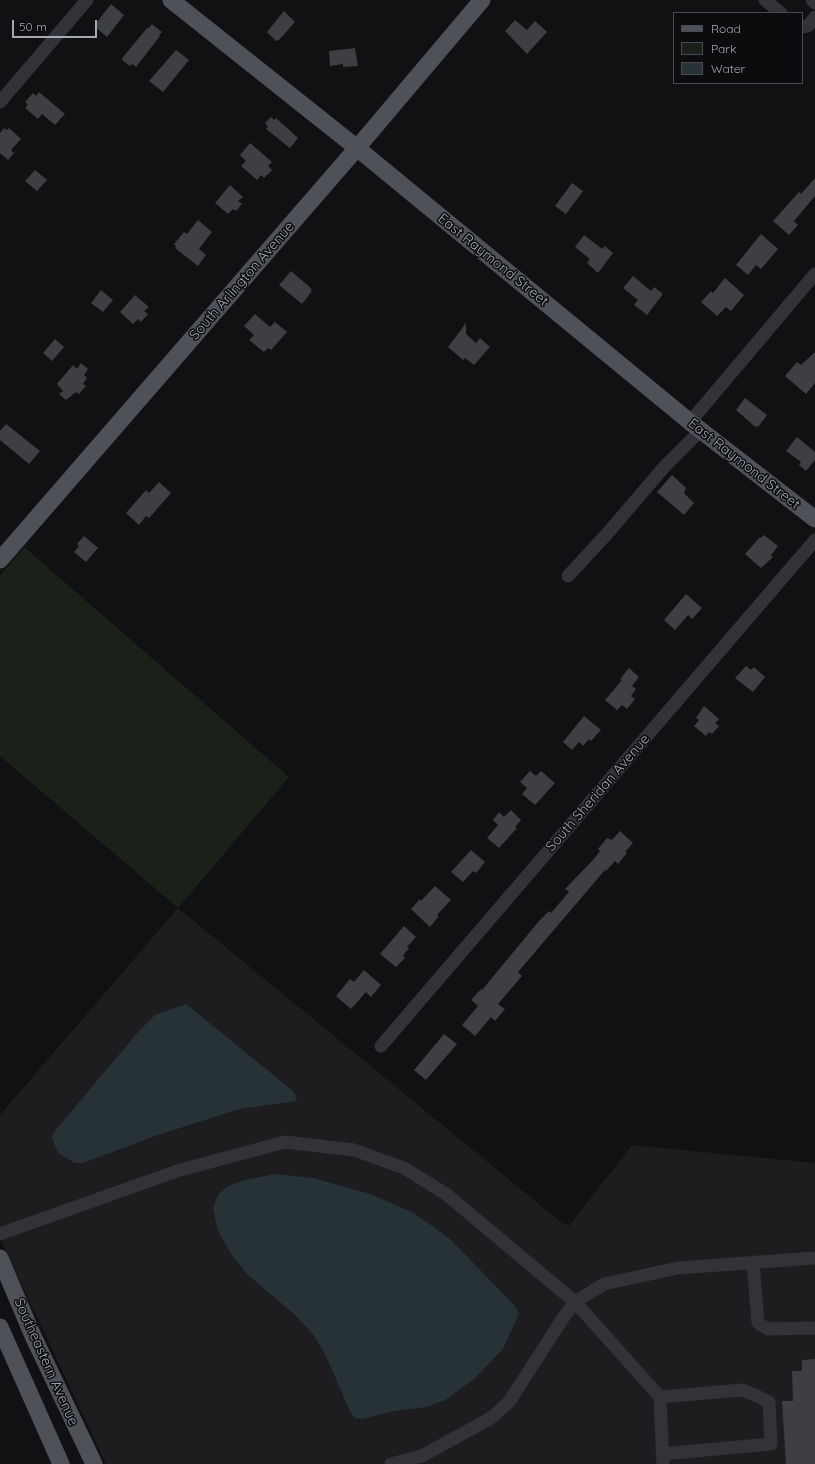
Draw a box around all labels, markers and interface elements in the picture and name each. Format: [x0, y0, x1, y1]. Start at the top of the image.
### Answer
scale bar [14, 12, 99, 38]
legend [673, 12, 803, 84]
text: 50 m [19, 19, 47, 34]
text: Road [711, 21, 741, 36]
text: Park [711, 41, 736, 56]
text: Water [711, 61, 745, 76]
street label: East Raymond Street [434, 210, 552, 310]
street label: South Arlington Avenue [186, 218, 298, 344]
street label: East Raymond Street [685, 415, 803, 513]
street label: South Sheridan Avenue [543, 731, 653, 855]
street label: Southeastern Avenue [10, 1296, 82, 1428]

